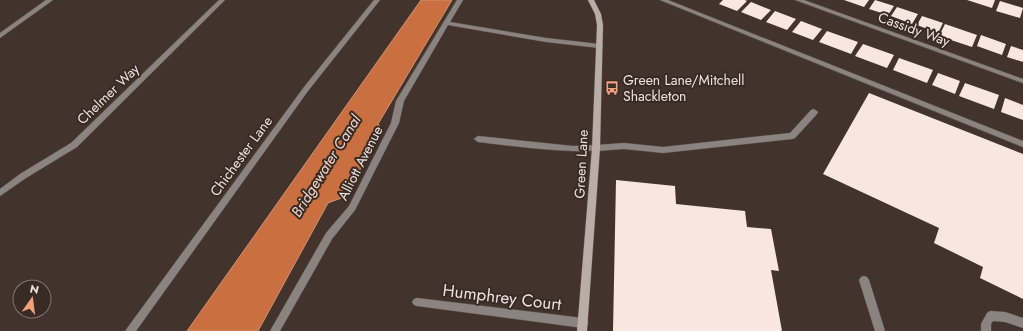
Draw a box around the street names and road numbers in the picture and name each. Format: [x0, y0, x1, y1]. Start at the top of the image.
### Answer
street label: Cassidy Way [875, 7, 953, 51]
street label: Chelmer Way [72, 59, 144, 129]
street label: Chichester Lane [205, 112, 277, 200]
street label: Alliott Avenue [333, 122, 387, 204]
street label: Green Lane [569, 129, 593, 199]
street label: Humphrey Court [441, 278, 563, 316]

